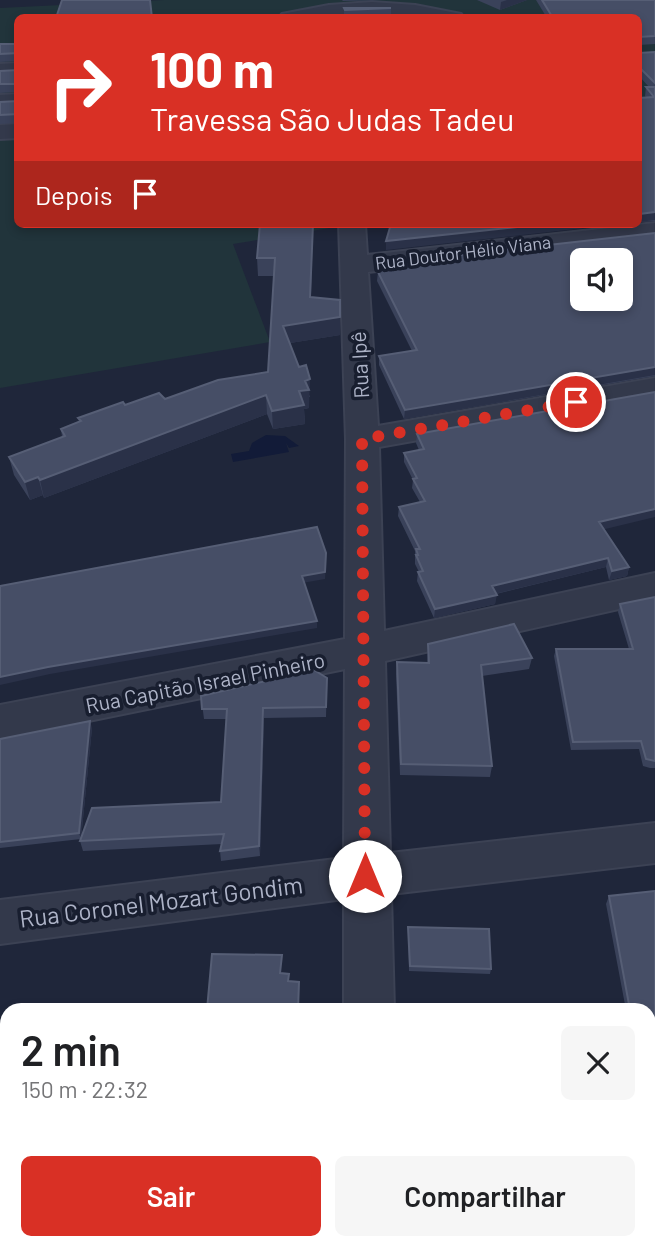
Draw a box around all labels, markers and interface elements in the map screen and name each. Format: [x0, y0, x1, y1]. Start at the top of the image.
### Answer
text: 100 m [150, 39, 274, 98]
icon: right [35, 42, 126, 133]
text: Travessa São Judas Tadeu [150, 99, 514, 137]
icon: arrive [126, 175, 164, 213]
text: Depois [35, 179, 112, 210]
street label: Rua Doutor Hélio Viana [374, 230, 552, 274]
map controls [570, 248, 633, 311]
button: sound [570, 248, 633, 311]
street label: Rua Ipê [345, 331, 373, 399]
pin [546, 372, 606, 432]
icon: arrive [557, 383, 595, 421]
street label: Rua Capitão Israel Pinheiro [83, 647, 327, 717]
position arrow [328, 839, 402, 913]
street label: Rua Coronel Mozart Gondim [18, 869, 304, 933]
text: 2 min [21, 1024, 121, 1074]
button: close [561, 1026, 635, 1100]
text: 150 m · 22:32 [21, 1075, 148, 1103]
button: Sair [21, 1156, 321, 1236]
button: Compartilhar [335, 1156, 635, 1236]

